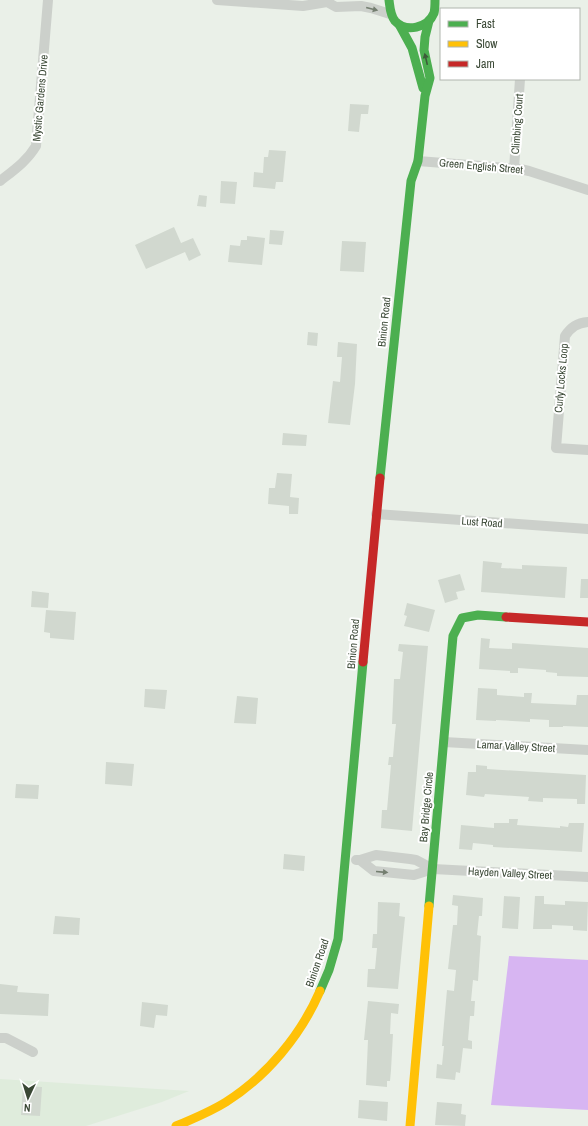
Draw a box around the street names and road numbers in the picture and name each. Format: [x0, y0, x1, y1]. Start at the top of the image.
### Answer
street label: Mystic Gardens Drive [29, 54, 51, 142]
street label: Climbing Court [508, 93, 526, 155]
street label: Green English Street [438, 155, 524, 177]
street label: Binion Road [374, 296, 394, 348]
street label: Curly Locks Loop [551, 343, 571, 413]
street label: Lust Road [461, 514, 503, 530]
street label: Binion Road [344, 618, 362, 670]
street label: Lamar Valley Street [476, 737, 556, 755]
street label: Bay Bridge Circle [416, 771, 436, 843]
street label: Hayden Valley Street [468, 864, 553, 882]
street label: Binion Road [302, 937, 332, 989]

